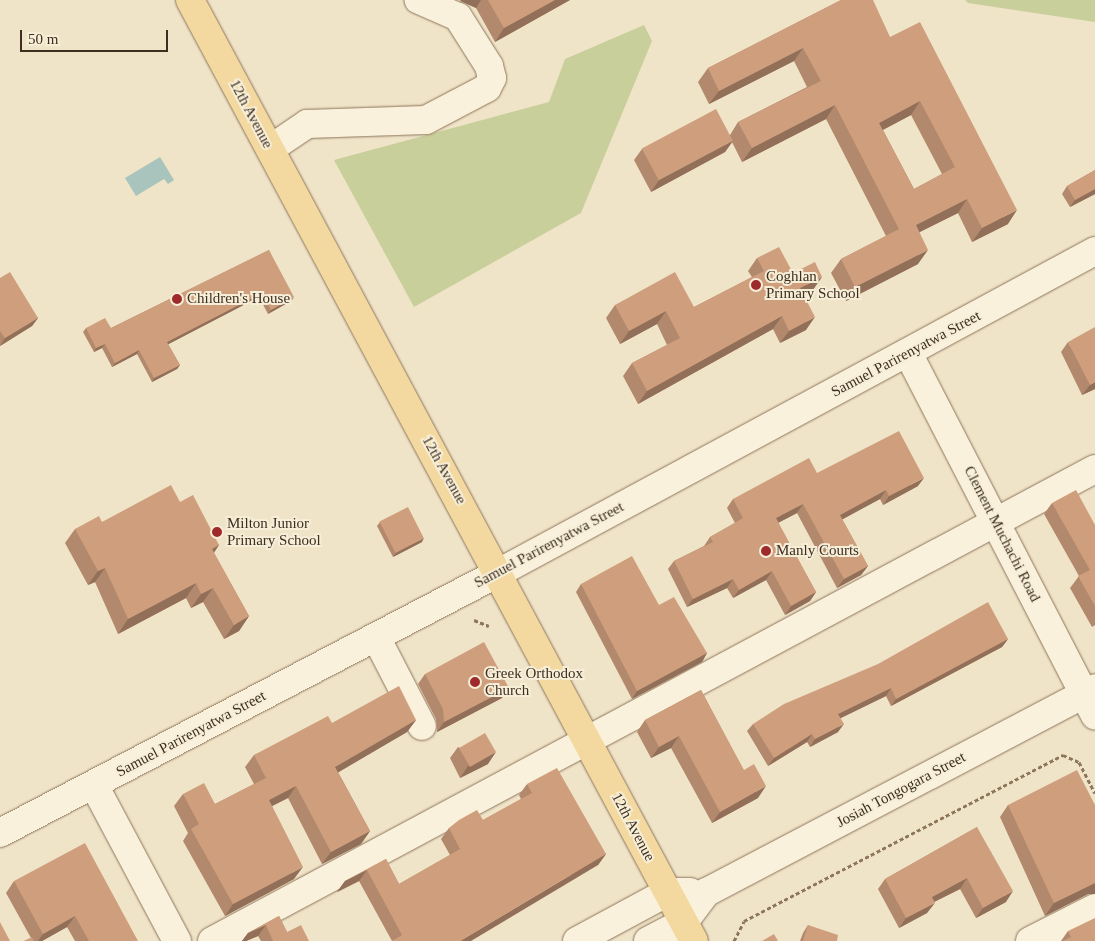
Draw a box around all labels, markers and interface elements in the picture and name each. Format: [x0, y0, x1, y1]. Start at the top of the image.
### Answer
scale bar [22, 20, 170, 52]
text: 50 m [28, 31, 58, 47]
street label: 12th Avenue [225, 76, 277, 152]
place label: Coghlan Primary School [766, 267, 860, 302]
marker: Coghlan Primary School [750, 279, 762, 291]
place label: Children's House [187, 290, 290, 308]
marker: Children's House [171, 293, 183, 305]
street label: Samuel Parirenyatwa Street [828, 307, 984, 401]
street label: 12th Avenue [418, 432, 470, 508]
street label: Clement Muchachi Road [960, 463, 1044, 605]
street label: Samuel Parirenyatwa Street [471, 498, 627, 592]
place label: Milton Junior Primary School [227, 514, 321, 549]
marker: Milton Junior Primary School [211, 526, 223, 538]
place label: Manly Courts [776, 542, 859, 560]
marker: Manly Courts [760, 545, 772, 557]
place label: Greek Orthodox Church [485, 664, 583, 699]
marker: Greek Orthodox Church [469, 676, 481, 688]
street label: Samuel Parirenyatwa Street [113, 687, 269, 781]
street label: Josiah Tongogara Street [833, 748, 969, 832]
street label: 12th Avenue [607, 789, 659, 865]

